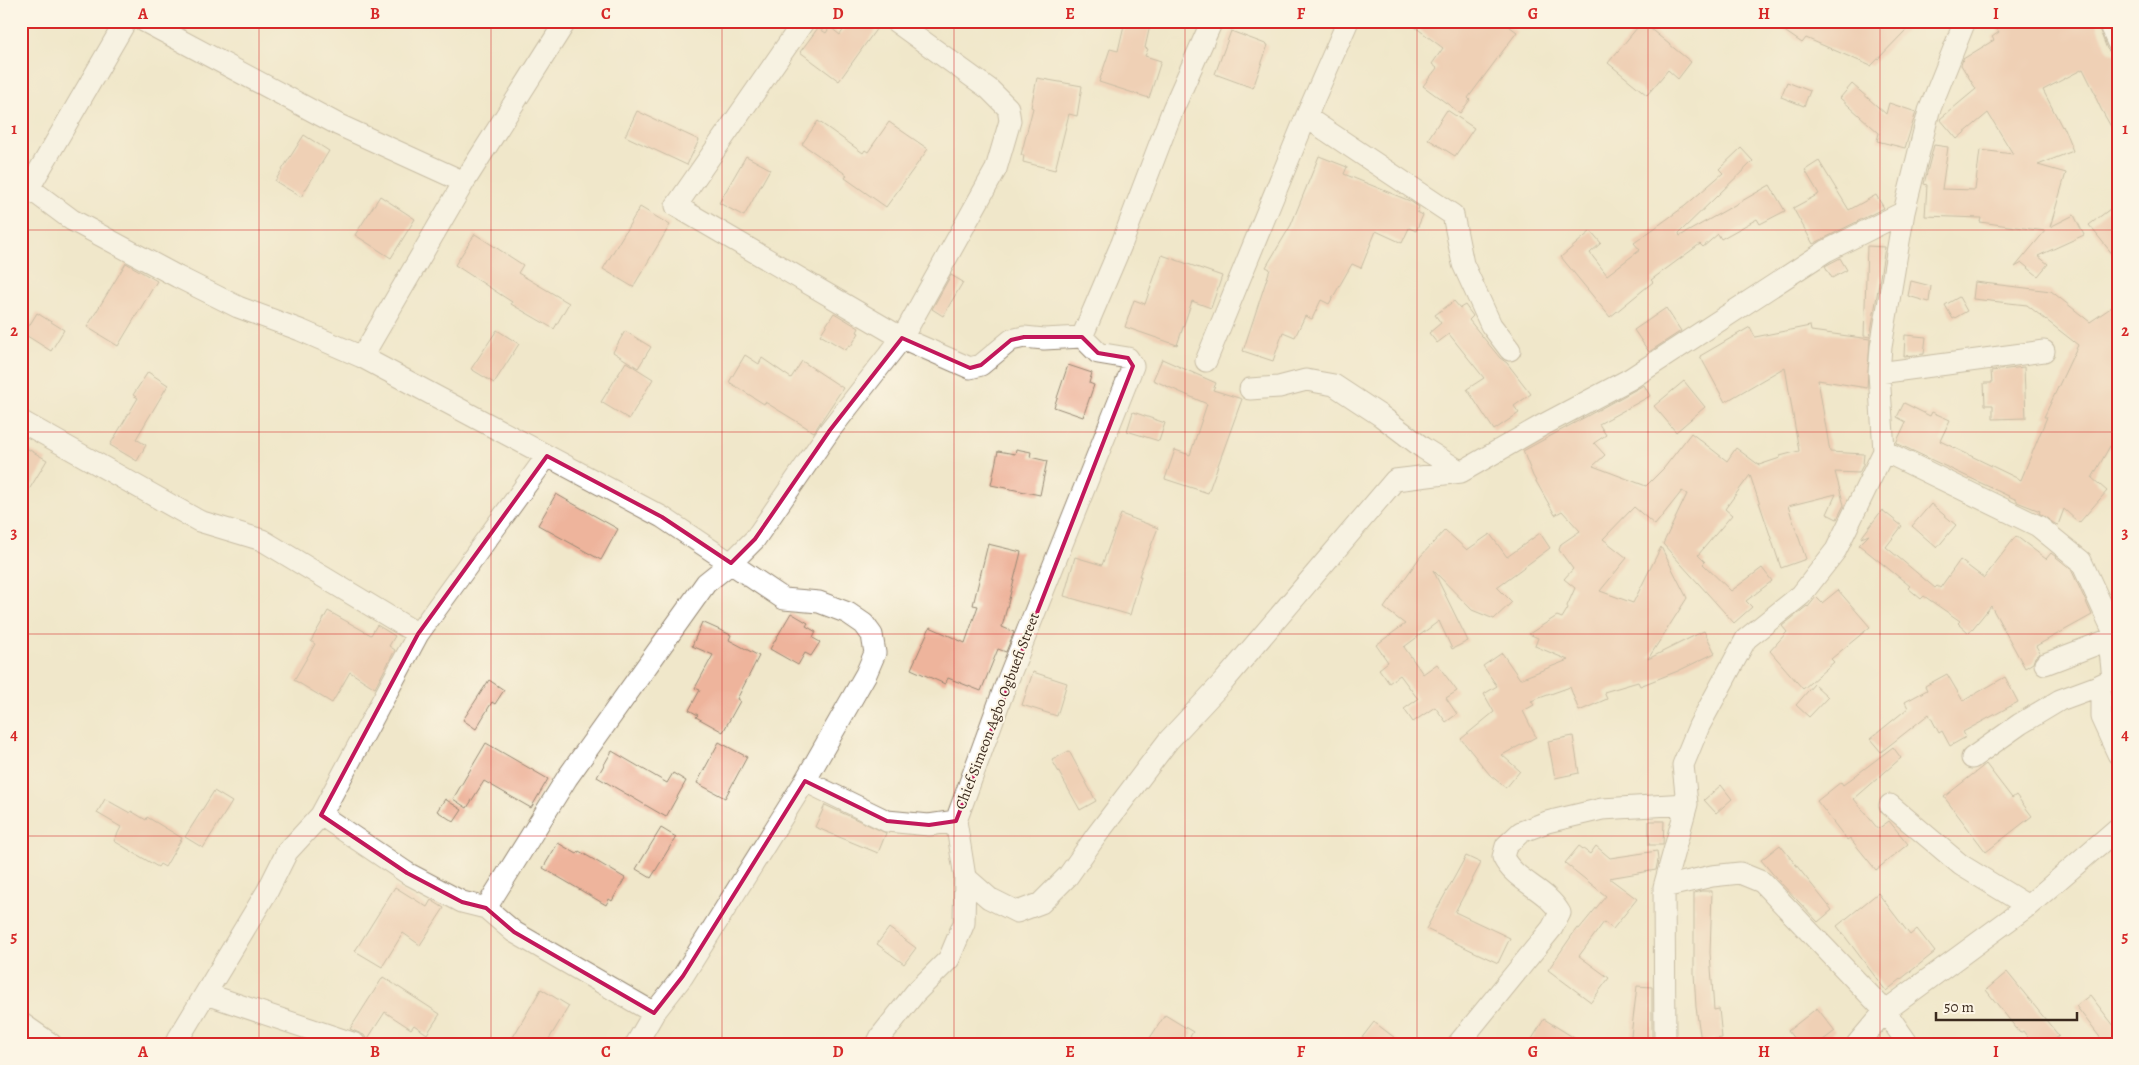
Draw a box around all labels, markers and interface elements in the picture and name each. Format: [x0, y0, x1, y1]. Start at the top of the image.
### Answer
text: A [137, 3, 149, 25]
text: B [370, 3, 380, 25]
text: C [601, 3, 611, 25]
text: D [832, 3, 844, 25]
text: E [1065, 3, 1075, 25]
text: F [1297, 3, 1306, 25]
text: G [1528, 3, 1538, 25]
text: H [1758, 3, 1770, 25]
text: I [1993, 3, 1999, 25]
text: 1 [11, 118, 17, 140]
text: 1 [2122, 118, 2128, 140]
text: 2 [10, 320, 18, 342]
text: 2 [2121, 320, 2129, 342]
text: 3 [11, 522, 18, 544]
text: 3 [2122, 522, 2129, 544]
street label: Chief Simeon Agbo Ogbuefi Street [950, 610, 1044, 812]
text: 4 [10, 724, 18, 746]
text: 4 [2121, 724, 2129, 746]
text: 5 [11, 926, 18, 948]
text: 5 [2122, 926, 2129, 948]
scale bar [1936, 990, 2078, 1022]
text: 50 m [1944, 997, 1974, 1017]
text: A [137, 1041, 149, 1063]
text: B [370, 1041, 380, 1063]
text: C [601, 1041, 611, 1063]
text: D [832, 1041, 844, 1063]
text: E [1065, 1041, 1075, 1063]
text: F [1297, 1041, 1306, 1063]
text: G [1528, 1041, 1538, 1063]
text: H [1758, 1041, 1770, 1063]
text: I [1993, 1041, 1999, 1063]

